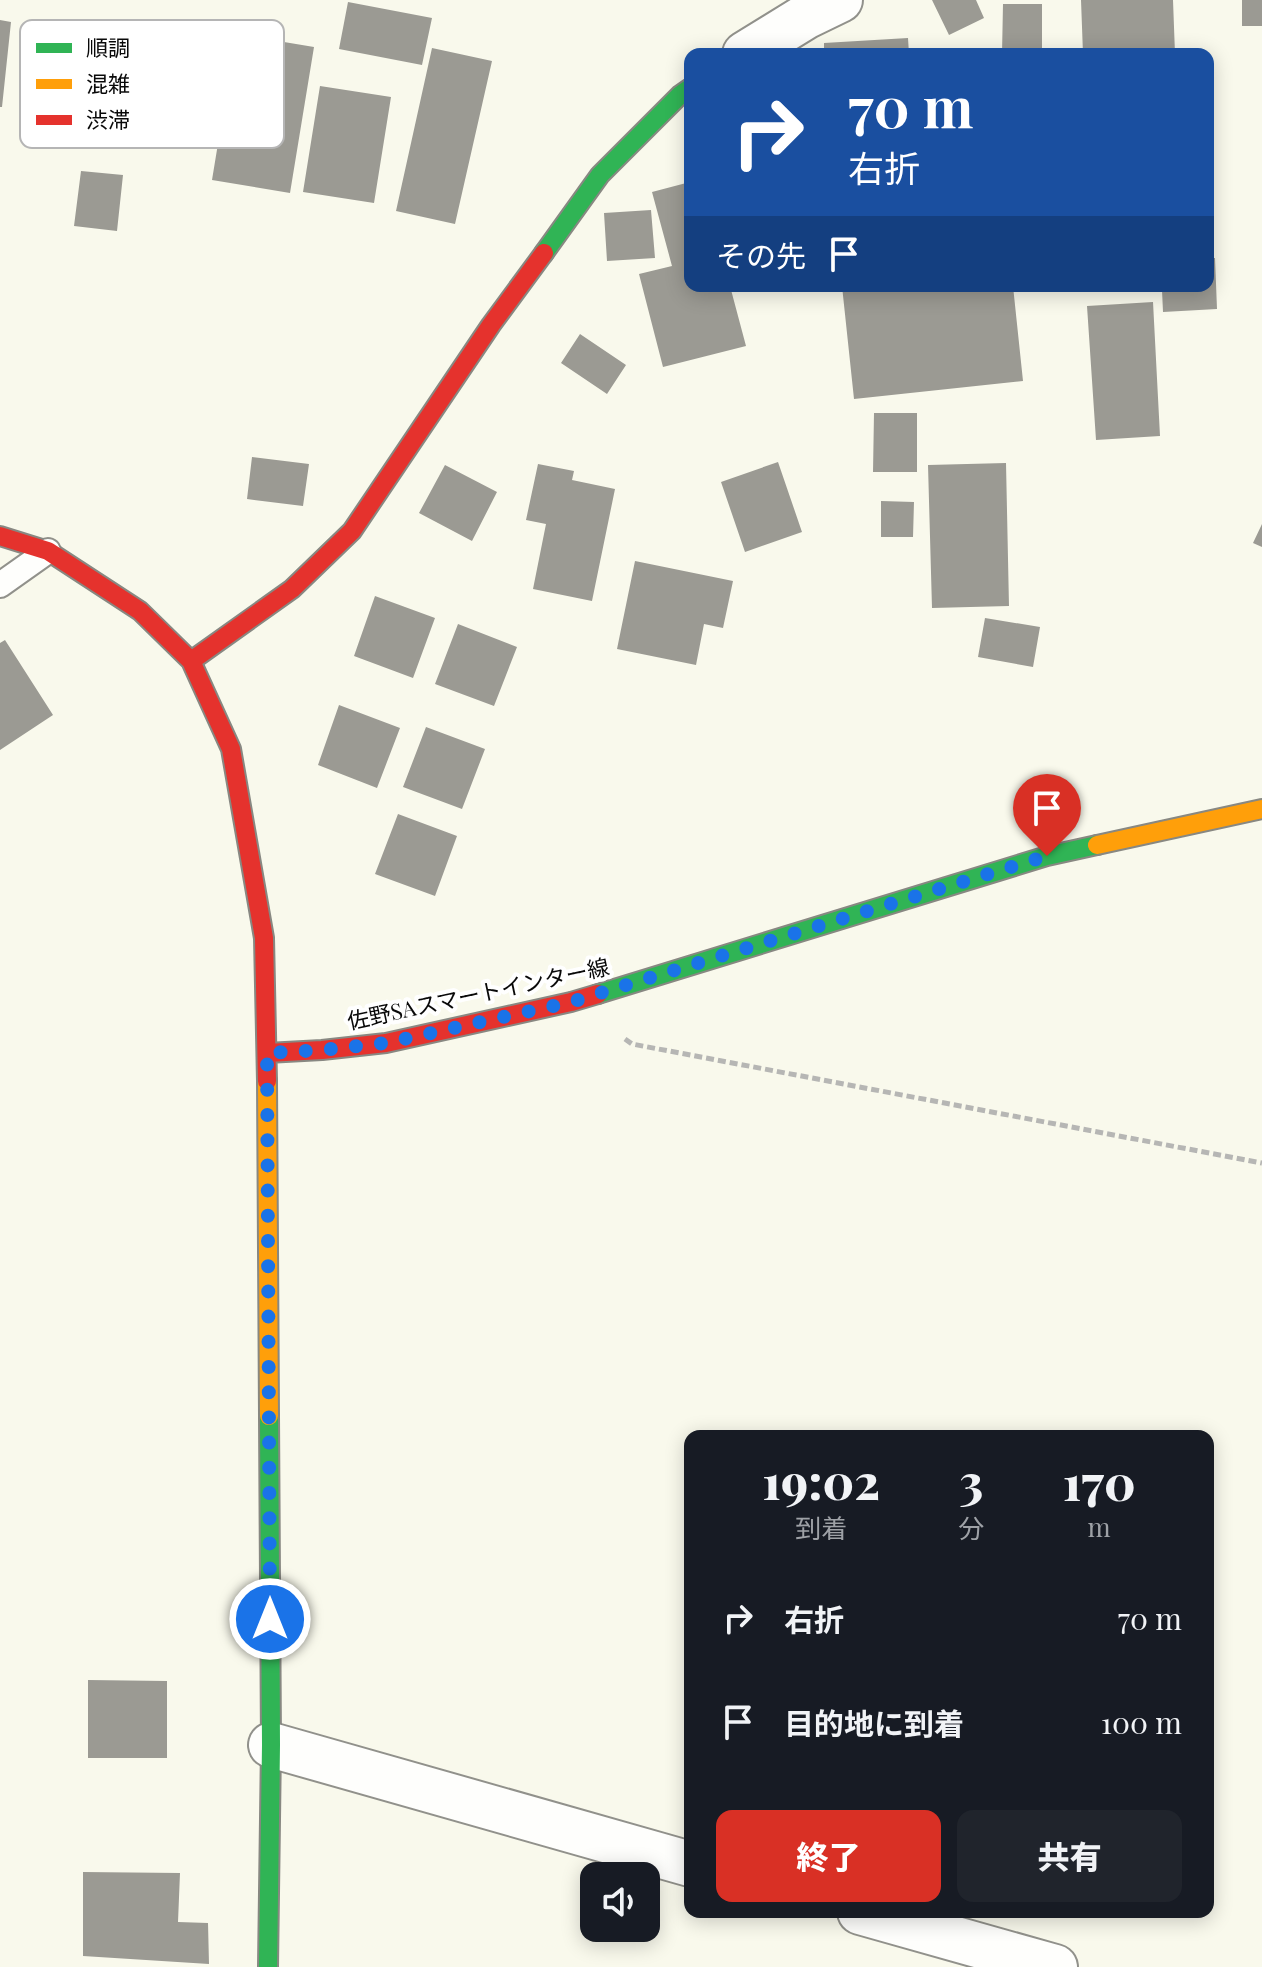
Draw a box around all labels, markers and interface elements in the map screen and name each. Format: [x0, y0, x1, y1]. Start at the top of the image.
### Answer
legend [20, 20, 284, 148]
text: 順調 [86, 32, 130, 62]
text: 混雑 [86, 68, 130, 98]
text: 70 m [848, 68, 973, 143]
icon: right [716, 80, 820, 184]
text: 渋滞 [86, 104, 130, 134]
text: 右折 [848, 143, 920, 191]
icon: arrive [822, 232, 866, 276]
text: その先 [716, 235, 806, 275]
pin [1013, 774, 1081, 856]
icon: arrive [1025, 786, 1069, 830]
street label: 佐野SAスマートインター線 [344, 951, 612, 1035]
text: 19:02 [762, 1448, 880, 1512]
text: 3 [959, 1448, 983, 1512]
text: 170 [1063, 1449, 1136, 1513]
text: m [1088, 1509, 1111, 1544]
text: 到着 [795, 1510, 847, 1545]
text: 分 [958, 1510, 984, 1545]
position arrow [228, 1577, 312, 1661]
icon: right [716, 1596, 760, 1640]
text: 70 m [1118, 1598, 1182, 1638]
text: 右折 [784, 1599, 844, 1639]
icon: arrive [716, 1700, 760, 1744]
text: 100 m [1101, 1702, 1182, 1742]
text: 目的地に到着 [784, 1703, 964, 1743]
button: 終了 [716, 1810, 941, 1902]
button: 共有 [957, 1810, 1182, 1902]
map controls [580, 1862, 660, 1942]
button: sound [580, 1862, 660, 1942]

